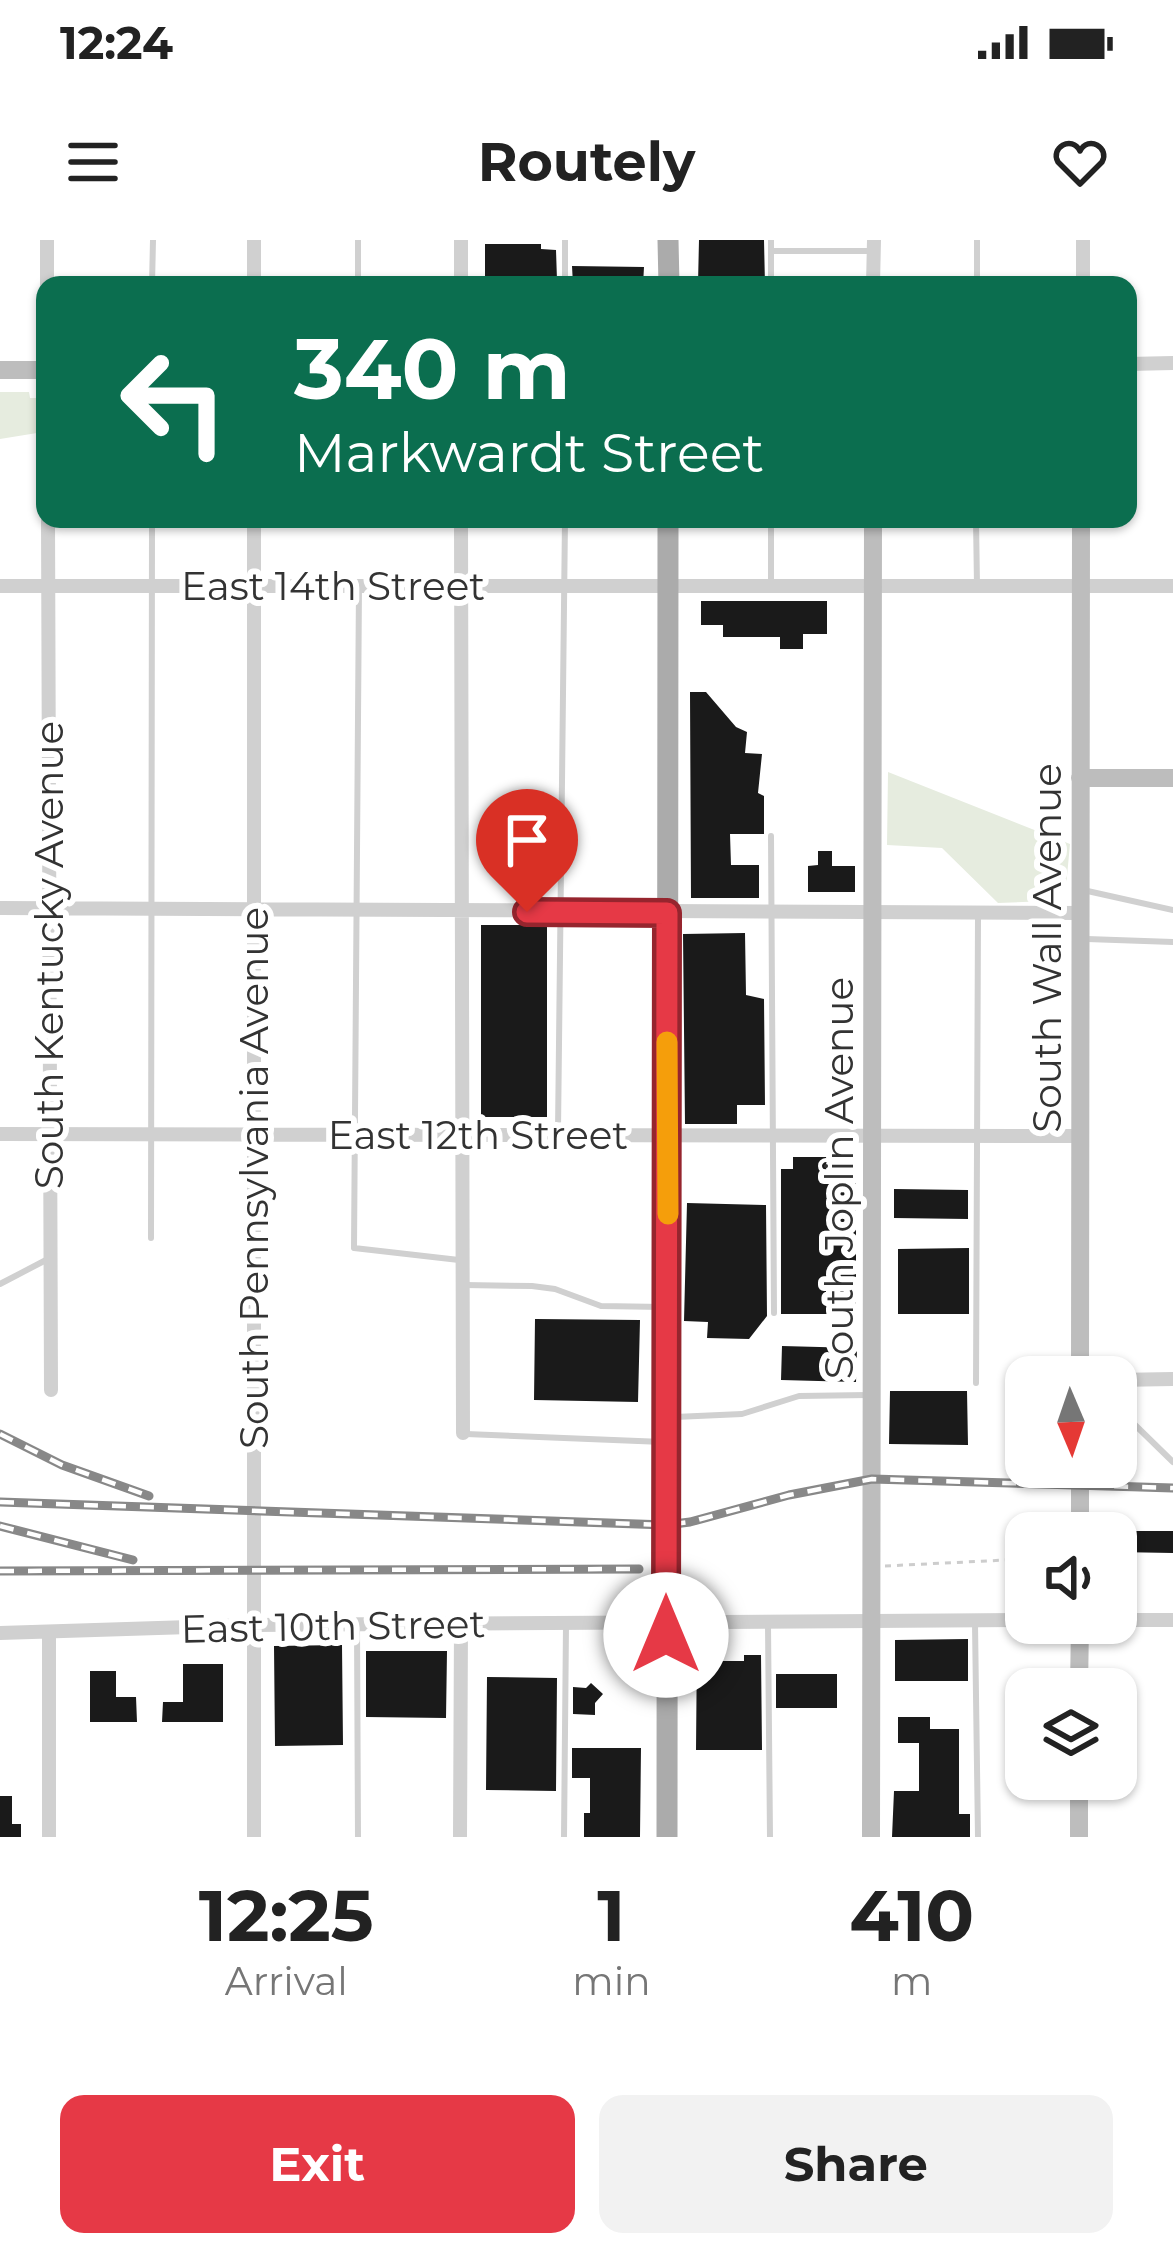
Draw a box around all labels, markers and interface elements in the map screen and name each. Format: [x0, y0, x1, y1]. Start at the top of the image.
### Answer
text: 12:24 [60, 15, 173, 70]
icon: menu [60, 129, 126, 195]
text: Routely [478, 129, 695, 195]
icon: heart [1047, 129, 1113, 195]
text: 340 m [294, 318, 571, 420]
icon: left [96, 324, 252, 480]
text: Markwardt Street [294, 420, 764, 486]
street label: East 14th Street [181, 562, 485, 610]
street label: South Kentucky Avenue [25, 721, 73, 1189]
street label: South Wall Avenue [1023, 763, 1071, 1133]
pin [476, 789, 578, 912]
icon: arrive [494, 807, 560, 873]
street label: South Pennsylvania Avenue [230, 907, 278, 1449]
street label: South Joplin Avenue [815, 977, 863, 1379]
street label: East 12th Street [328, 1111, 628, 1159]
north arrow [1005, 1356, 1137, 1488]
map controls [1005, 1356, 1137, 1800]
button: sound [1005, 1512, 1137, 1644]
position arrow [603, 1572, 729, 1698]
street label: East 10th Street [180, 1599, 486, 1653]
button: layers [1005, 1668, 1137, 1800]
text: 12:25 [199, 1871, 374, 1959]
text: 1 [597, 1871, 626, 1959]
text: 410 [849, 1871, 974, 1959]
text: Arrival [225, 1957, 348, 2005]
text: min [572, 1957, 651, 2005]
text: m [891, 1957, 932, 2005]
button: Exit [60, 2095, 575, 2233]
button: Share [599, 2095, 1113, 2233]

